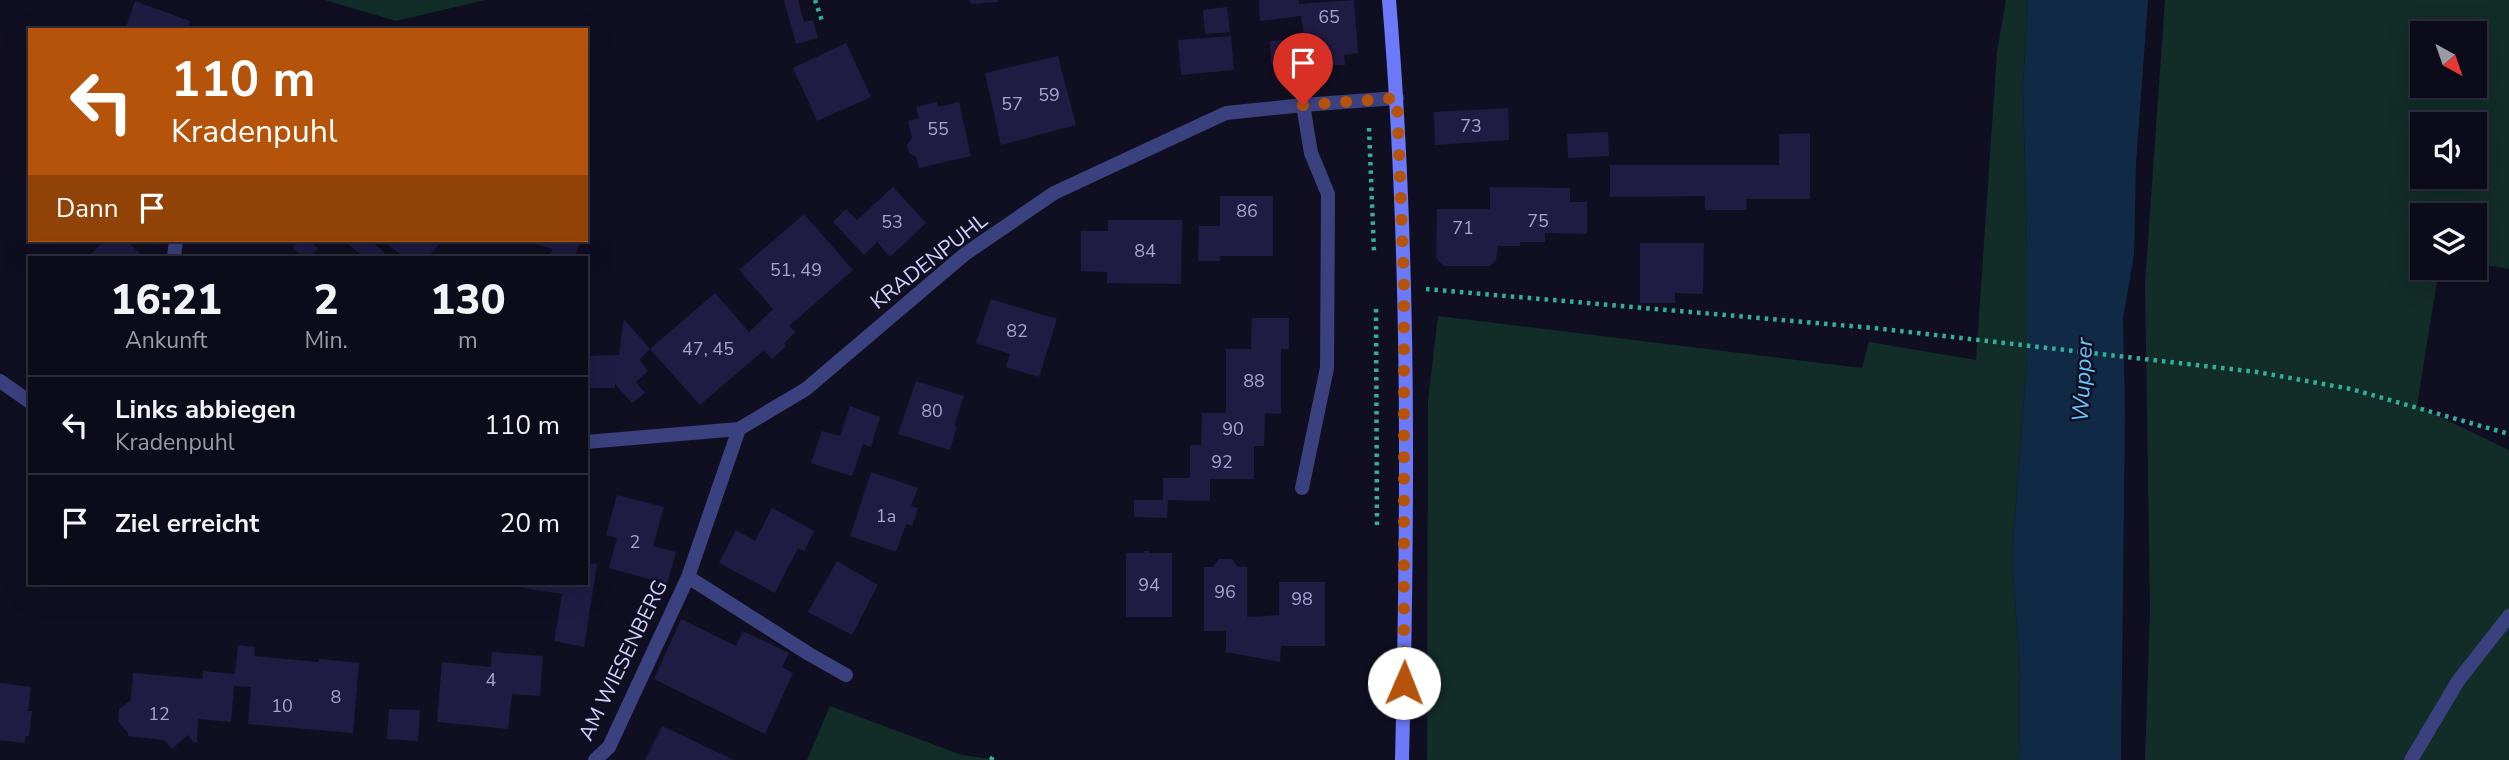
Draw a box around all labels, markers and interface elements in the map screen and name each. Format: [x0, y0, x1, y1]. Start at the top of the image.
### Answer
house number: 65 [1318, 5, 1340, 29]
north arrow [2410, 21, 2487, 98]
map controls [2410, 21, 2487, 280]
pin [1273, 33, 1333, 105]
icon: arrive [1284, 44, 1322, 82]
text: 110 m [171, 46, 315, 113]
icon: left [56, 56, 147, 147]
house number: 59 [1038, 83, 1060, 107]
house number: 57 [1001, 92, 1023, 116]
text: Kradenpuhl [171, 110, 337, 153]
button: sound [2410, 112, 2487, 189]
house number: 73 [1460, 114, 1482, 138]
house number: 55 [927, 117, 949, 141]
icon: arrive [133, 189, 171, 227]
text: Dann [56, 191, 119, 226]
house number: 86 [1236, 199, 1258, 223]
button: layers [2410, 203, 2487, 280]
street label: KRADENPUHL [865, 206, 994, 316]
house number: 75 [1527, 209, 1549, 233]
house number: 53 [881, 210, 903, 234]
house number: 71 [1452, 216, 1474, 240]
house number: 84 [1134, 239, 1156, 263]
house number: 51, 49 [770, 258, 822, 282]
text: 16:21 [110, 272, 222, 329]
text: 2 [313, 272, 339, 329]
text: 130 [430, 272, 506, 329]
house number: 82 [1006, 319, 1028, 343]
text: Ankunft [125, 325, 207, 356]
text: Min. [304, 325, 348, 356]
text: m [458, 325, 478, 356]
water label: Wupper [2065, 336, 2100, 423]
house number: 47, 45 [682, 337, 734, 361]
house number: 88 [1243, 369, 1265, 393]
text: Links abbiegen [115, 392, 296, 427]
house number: 80 [921, 399, 943, 423]
icon: left [56, 406, 94, 444]
text: 110 m [484, 408, 560, 443]
house number: 90 [1222, 417, 1244, 441]
text: Kradenpuhl [115, 427, 235, 458]
house number: 92 [1211, 450, 1233, 474]
icon: arrive [56, 504, 94, 542]
house number: 1a [876, 504, 896, 528]
text: Ziel erreicht [115, 506, 259, 541]
text: 20 m [500, 506, 560, 541]
house number: 2 [630, 530, 640, 554]
house number: 94 [1138, 573, 1160, 597]
street label: AM WIESENBERG [572, 575, 674, 745]
house number: 96 [1214, 580, 1236, 604]
house number: 98 [1291, 587, 1313, 611]
position arrow [1367, 646, 1441, 720]
house number: 4 [486, 668, 497, 692]
house number: 8 [331, 685, 341, 709]
house number: 10 [271, 694, 293, 718]
house number: 12 [148, 702, 170, 726]

